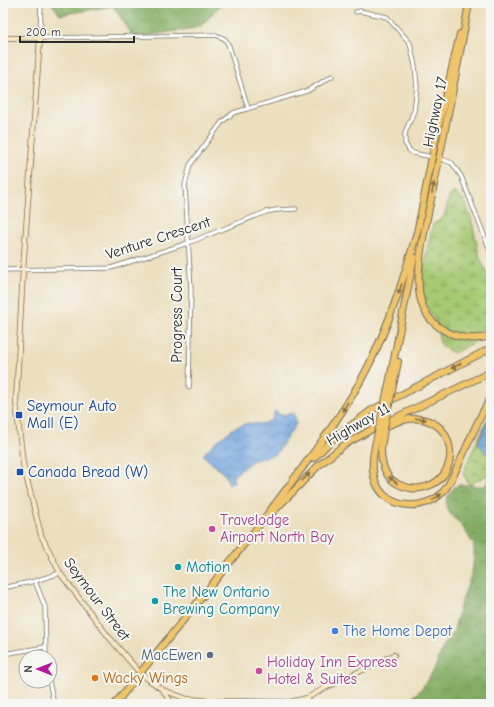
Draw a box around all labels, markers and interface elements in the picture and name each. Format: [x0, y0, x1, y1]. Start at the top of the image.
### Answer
scale bar [20, 18, 134, 44]
text: 200 m [26, 25, 61, 39]
street label: Highway 17 [419, 75, 451, 149]
one-way arrow [430, 182, 436, 194]
street label: Venture Crescent [103, 212, 213, 263]
street label: Progress Court [168, 266, 186, 363]
one-way arrow [397, 284, 403, 296]
one-way arrow [451, 363, 462, 369]
place label: Seymour Auto Mall (E) [27, 397, 117, 432]
street label: Highway 11 [323, 399, 393, 449]
one-way arrow [342, 401, 349, 413]
marker: Seymour Auto Mall (E) [14, 410, 24, 420]
one-way arrow [414, 415, 427, 422]
place label: Canada Bread (W) [28, 463, 148, 481]
marker: Canada Bread (W) [15, 467, 25, 477]
one-way arrow [302, 472, 311, 482]
one-way arrow [387, 475, 398, 484]
one-way arrow [431, 493, 442, 501]
place label: Travelodge Airport North Bay [220, 511, 334, 546]
marker: Travelodge Airport North Bay [207, 524, 217, 534]
street label: Seymour Street [60, 554, 134, 645]
place label: Motion [186, 558, 230, 576]
marker: Motion [173, 562, 183, 572]
place label: The New Ontario Brewing Company [163, 583, 280, 618]
marker: The New Ontario Brewing Company [150, 596, 160, 606]
place label: The Home Depot [343, 622, 453, 640]
marker: The Home Depot [330, 626, 340, 636]
place label: MacEwen [141, 646, 202, 664]
north arrow [18, 649, 58, 689]
marker: MacEwen [205, 650, 215, 660]
place label: Holiday Inn Express Hotel & Suites [267, 653, 397, 688]
text: N [22, 665, 35, 673]
marker: Holiday Inn Express Hotel & Suites [254, 666, 264, 676]
place label: Wacky Wings [103, 669, 188, 687]
marker: Wacky Wings [90, 673, 100, 683]

